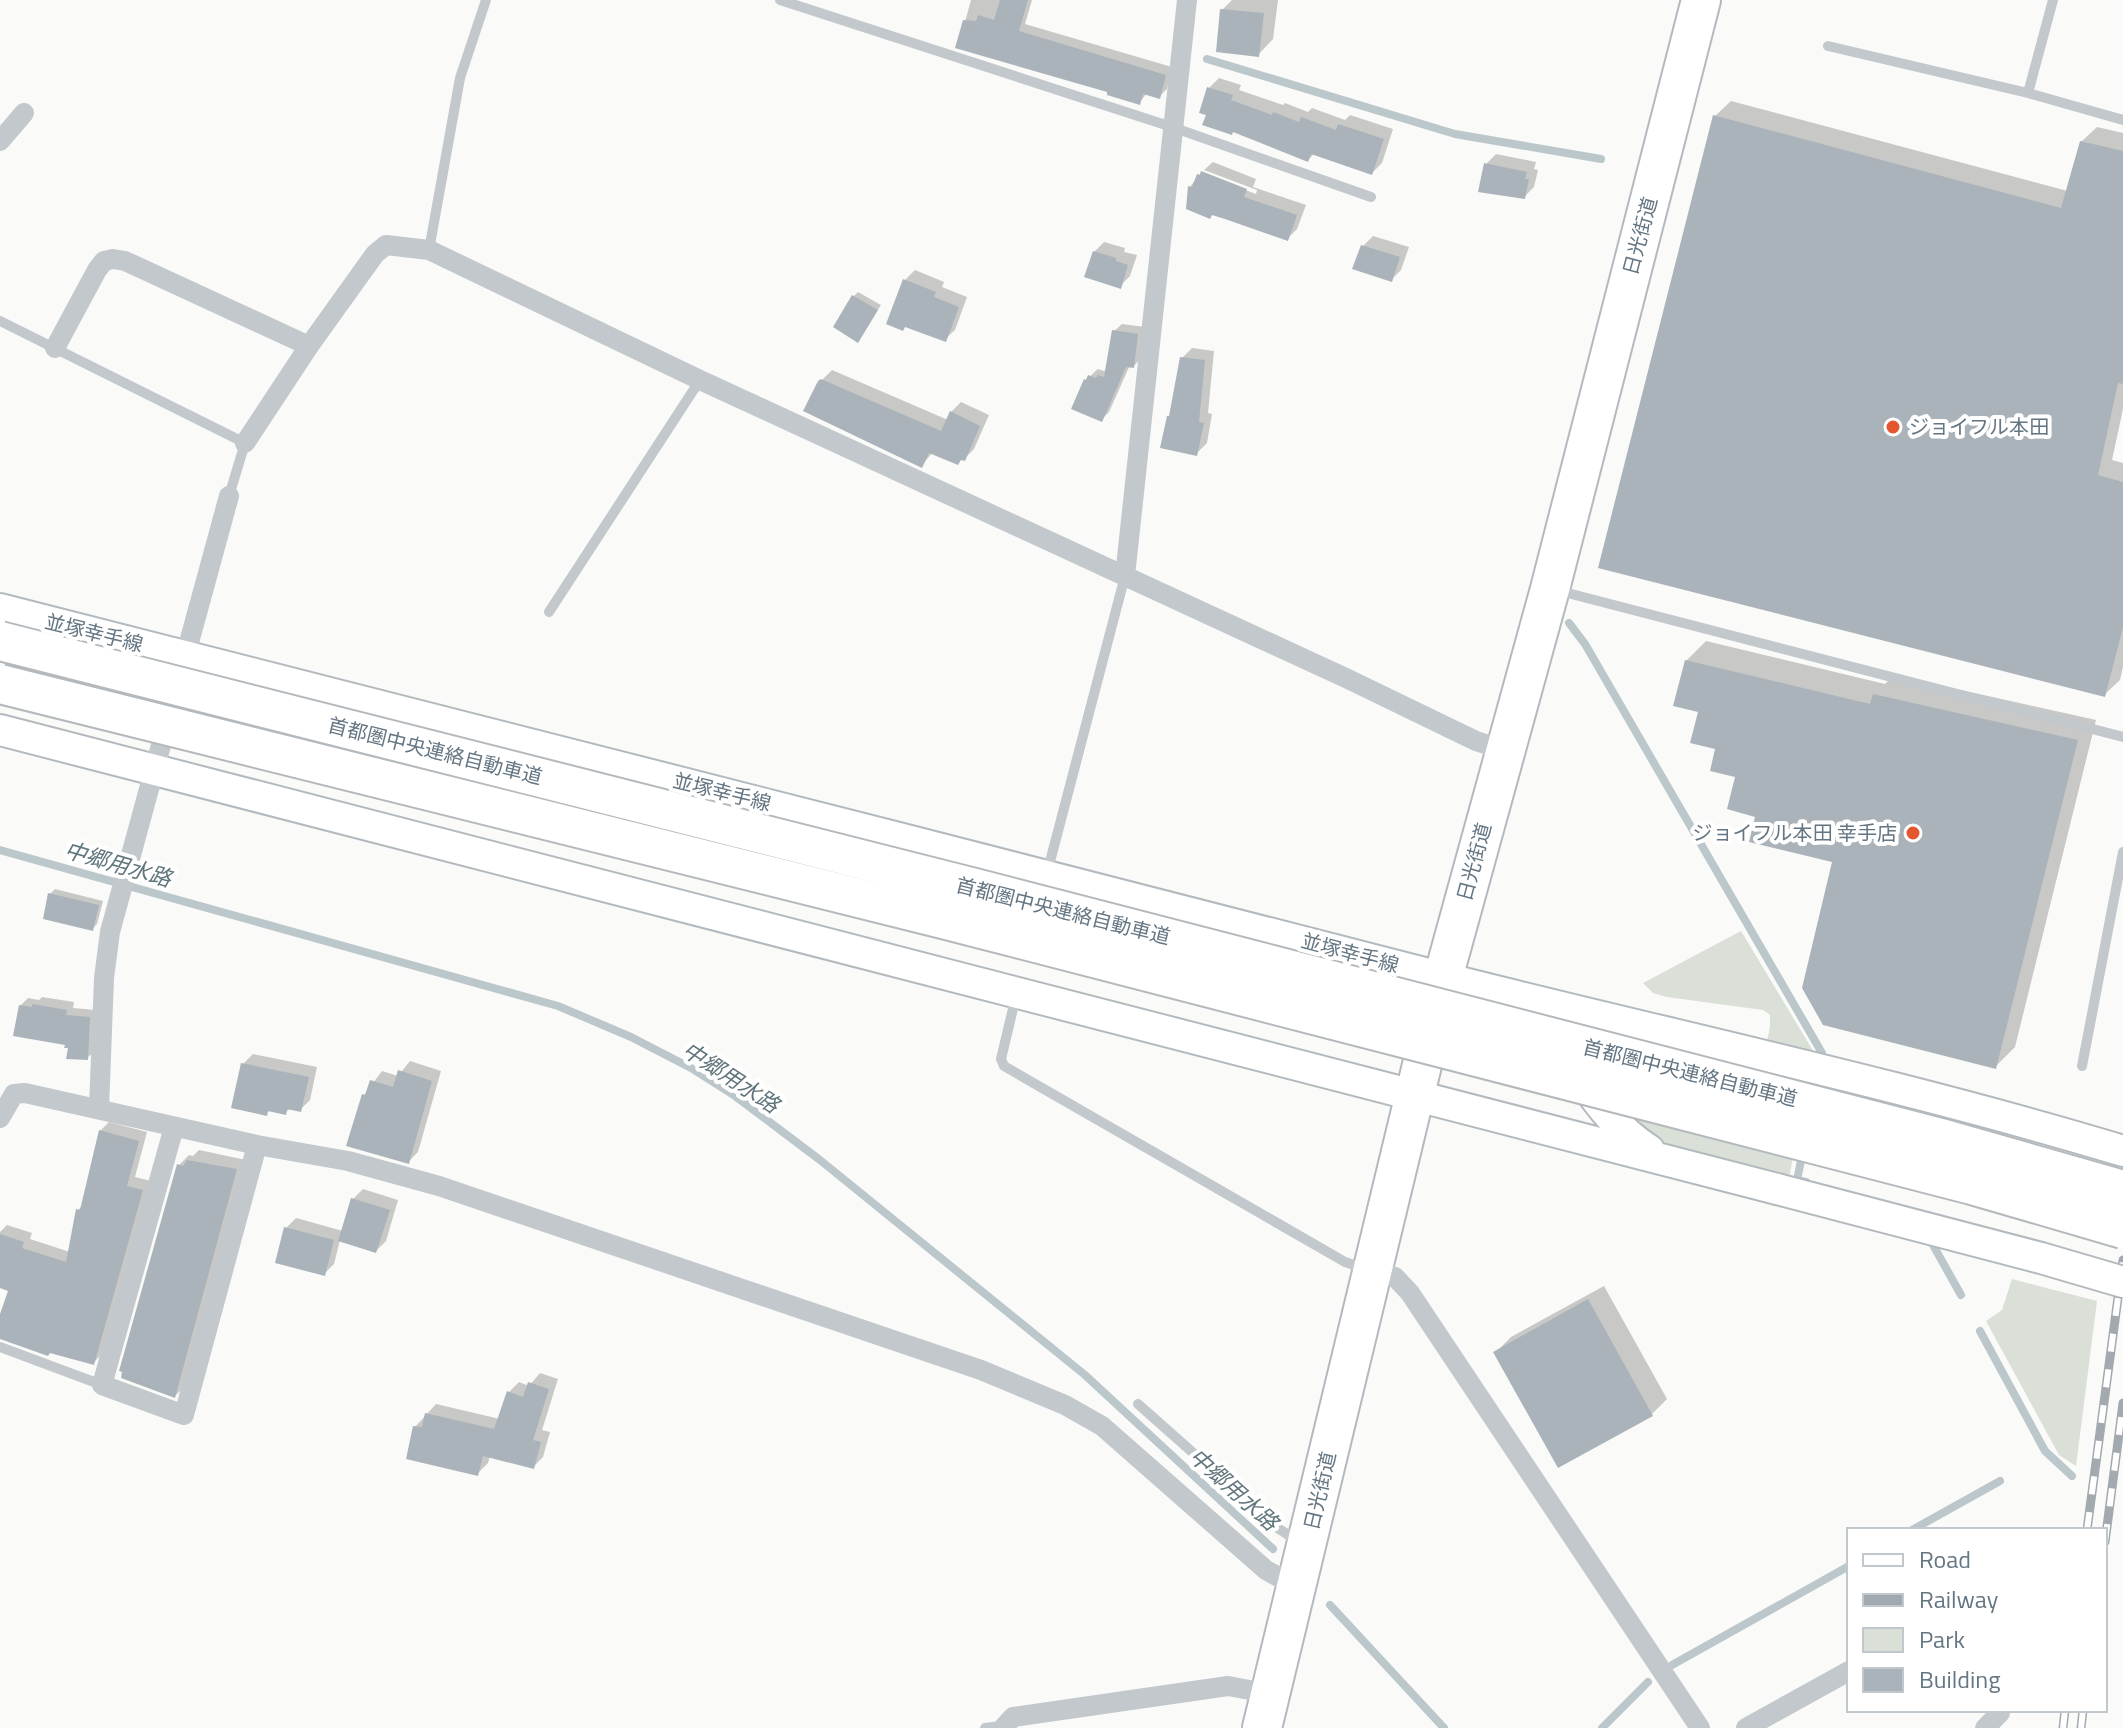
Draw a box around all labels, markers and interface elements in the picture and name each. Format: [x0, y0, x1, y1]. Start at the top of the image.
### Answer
street label: 日光街道 [1614, 193, 1665, 279]
place label: ジョイフル本田 [1909, 411, 2049, 442]
marker: ジョイフル本田 [1884, 418, 1902, 436]
street label: 並塚幸手線 [42, 605, 146, 660]
street label: 首都圏中央連絡自動車道 [325, 709, 546, 792]
street label: 並塚幸手線 [670, 764, 774, 819]
place label: ジョイフル本田 幸手店 [1693, 817, 1897, 848]
street label: 日光街道 [1448, 819, 1499, 905]
marker: ジョイフル本田 幸手店 [1904, 824, 1922, 842]
water label: 中郷用水路 [60, 832, 177, 896]
street label: 首都圏中央連絡自動車道 [953, 869, 1174, 952]
street label: 並塚幸手線 [1298, 925, 1402, 980]
street label: 首都圏中央連絡自動車道 [1580, 1031, 1801, 1114]
water label: 中郷用水路 [676, 1033, 788, 1122]
water label: 中郷用水路 [1182, 1440, 1288, 1540]
street label: 日光街道 [1295, 1448, 1344, 1533]
legend [1847, 1528, 2107, 1712]
text: Road [1919, 1541, 1971, 1577]
text: Railway [1919, 1581, 1999, 1617]
text: Park [1919, 1621, 1965, 1657]
text: Building [1919, 1661, 2001, 1697]

